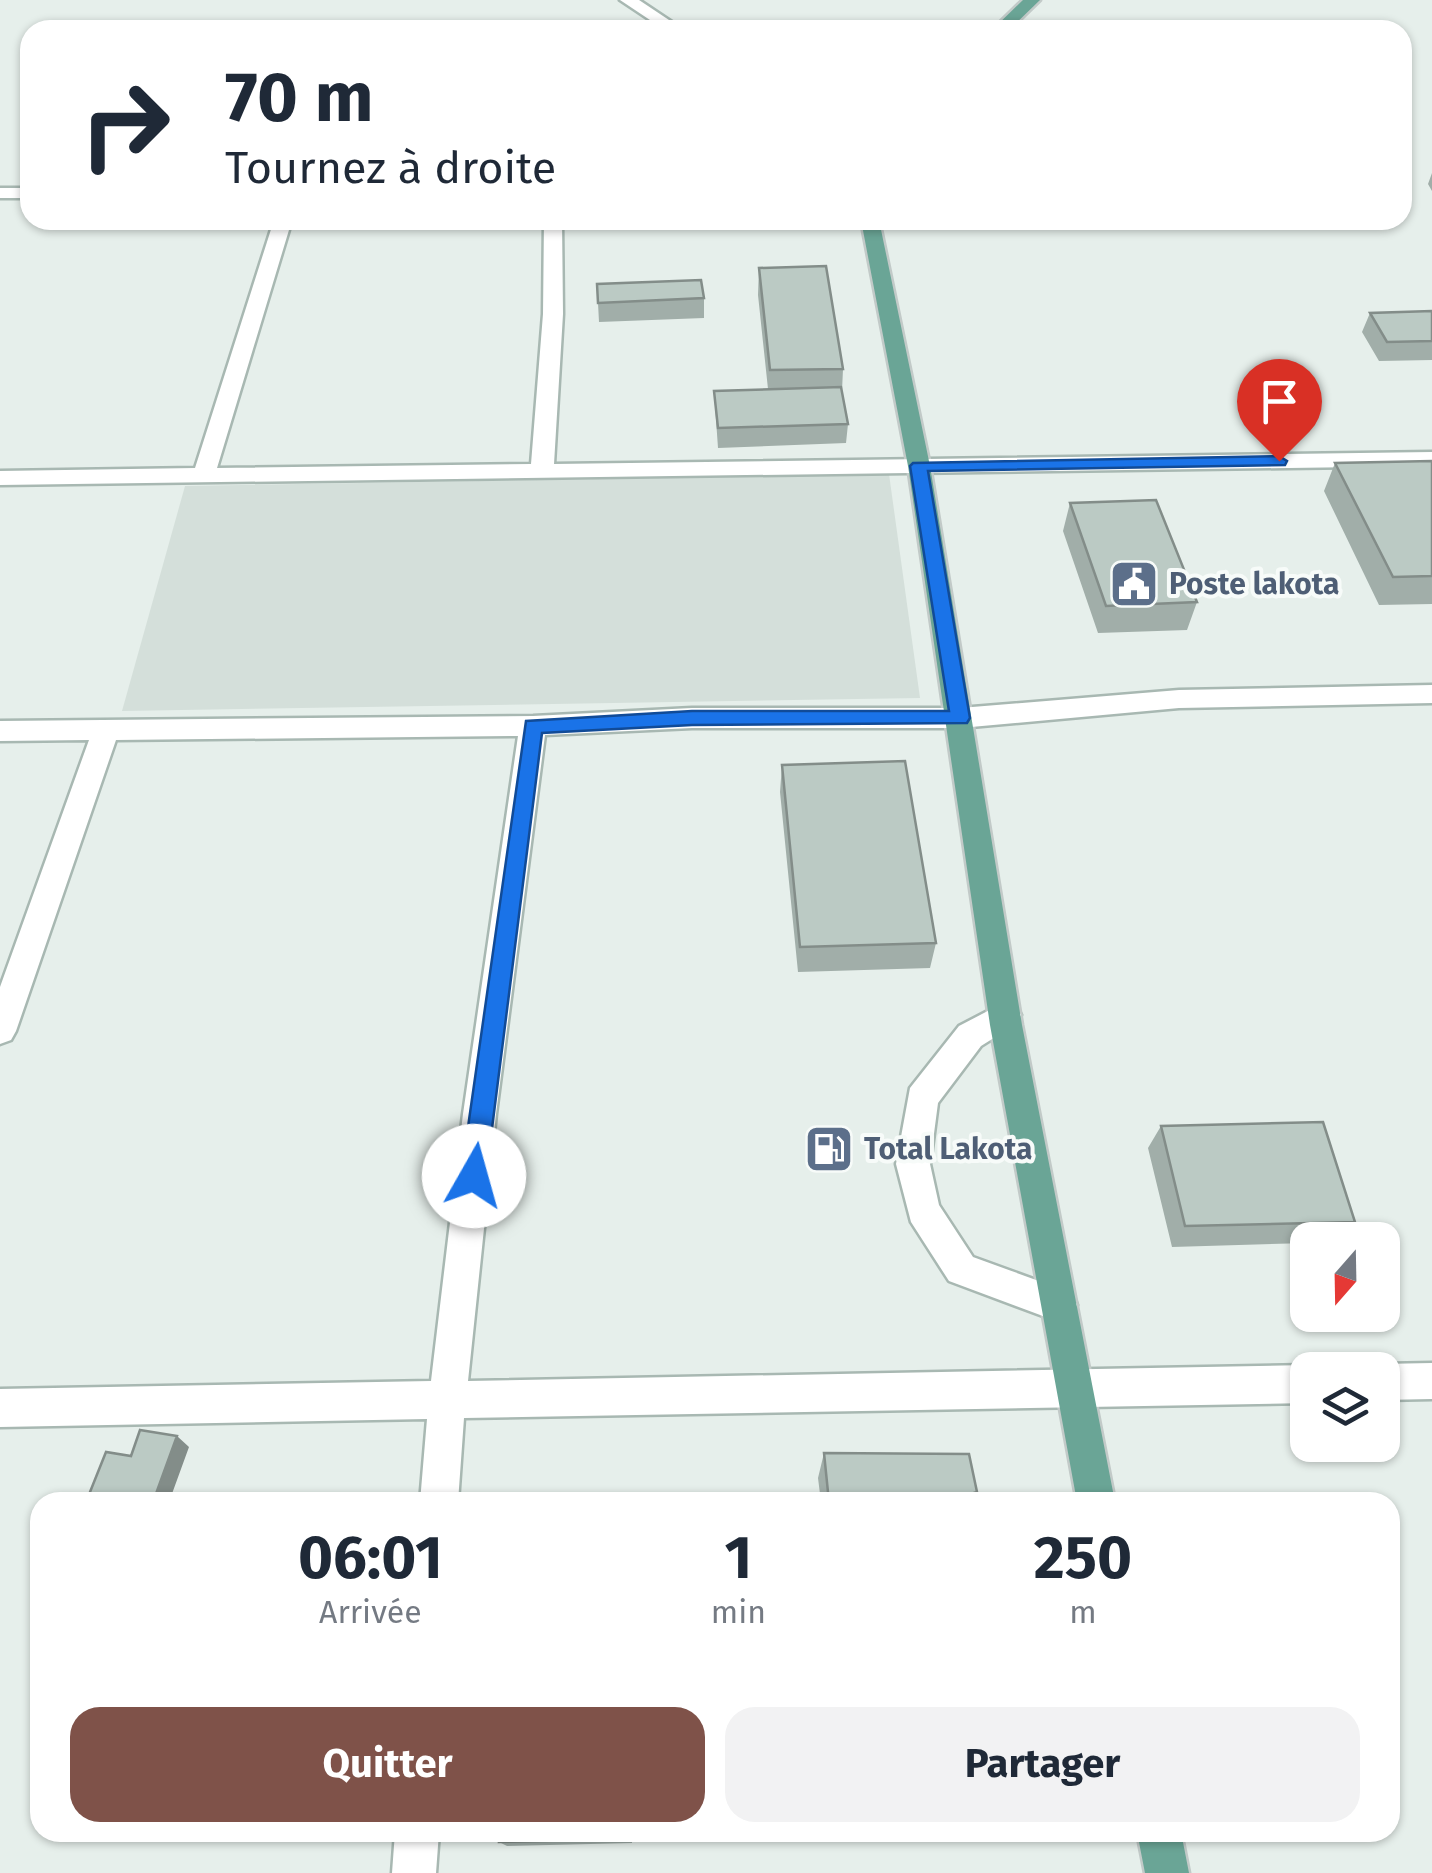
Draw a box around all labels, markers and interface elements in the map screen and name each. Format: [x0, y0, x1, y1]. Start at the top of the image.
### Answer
text: 70 m [225, 56, 374, 140]
icon: right [60, 60, 190, 190]
text: Tournez à droite [225, 141, 556, 195]
pin [1237, 359, 1322, 462]
icon: arrive [1252, 374, 1307, 429]
public building icon: Poste lakota [1108, 558, 1160, 610]
place label: Poste lakota [1169, 566, 1339, 602]
fuel station icon: Total Lakota [803, 1123, 855, 1175]
position arrow [422, 1124, 526, 1228]
place label: Total Lakota [864, 1131, 1032, 1167]
north arrow [1290, 1222, 1400, 1332]
map controls [1290, 1222, 1400, 1462]
button: layers [1290, 1352, 1400, 1462]
text: 06:01 [298, 1522, 443, 1594]
text: 1 [724, 1522, 752, 1594]
text: 250 [1034, 1522, 1132, 1594]
text: Arrivée [319, 1593, 422, 1631]
text: min [711, 1593, 766, 1631]
text: m [1069, 1593, 1097, 1631]
button: Quitter [70, 1707, 705, 1822]
button: Partager [725, 1707, 1360, 1822]

